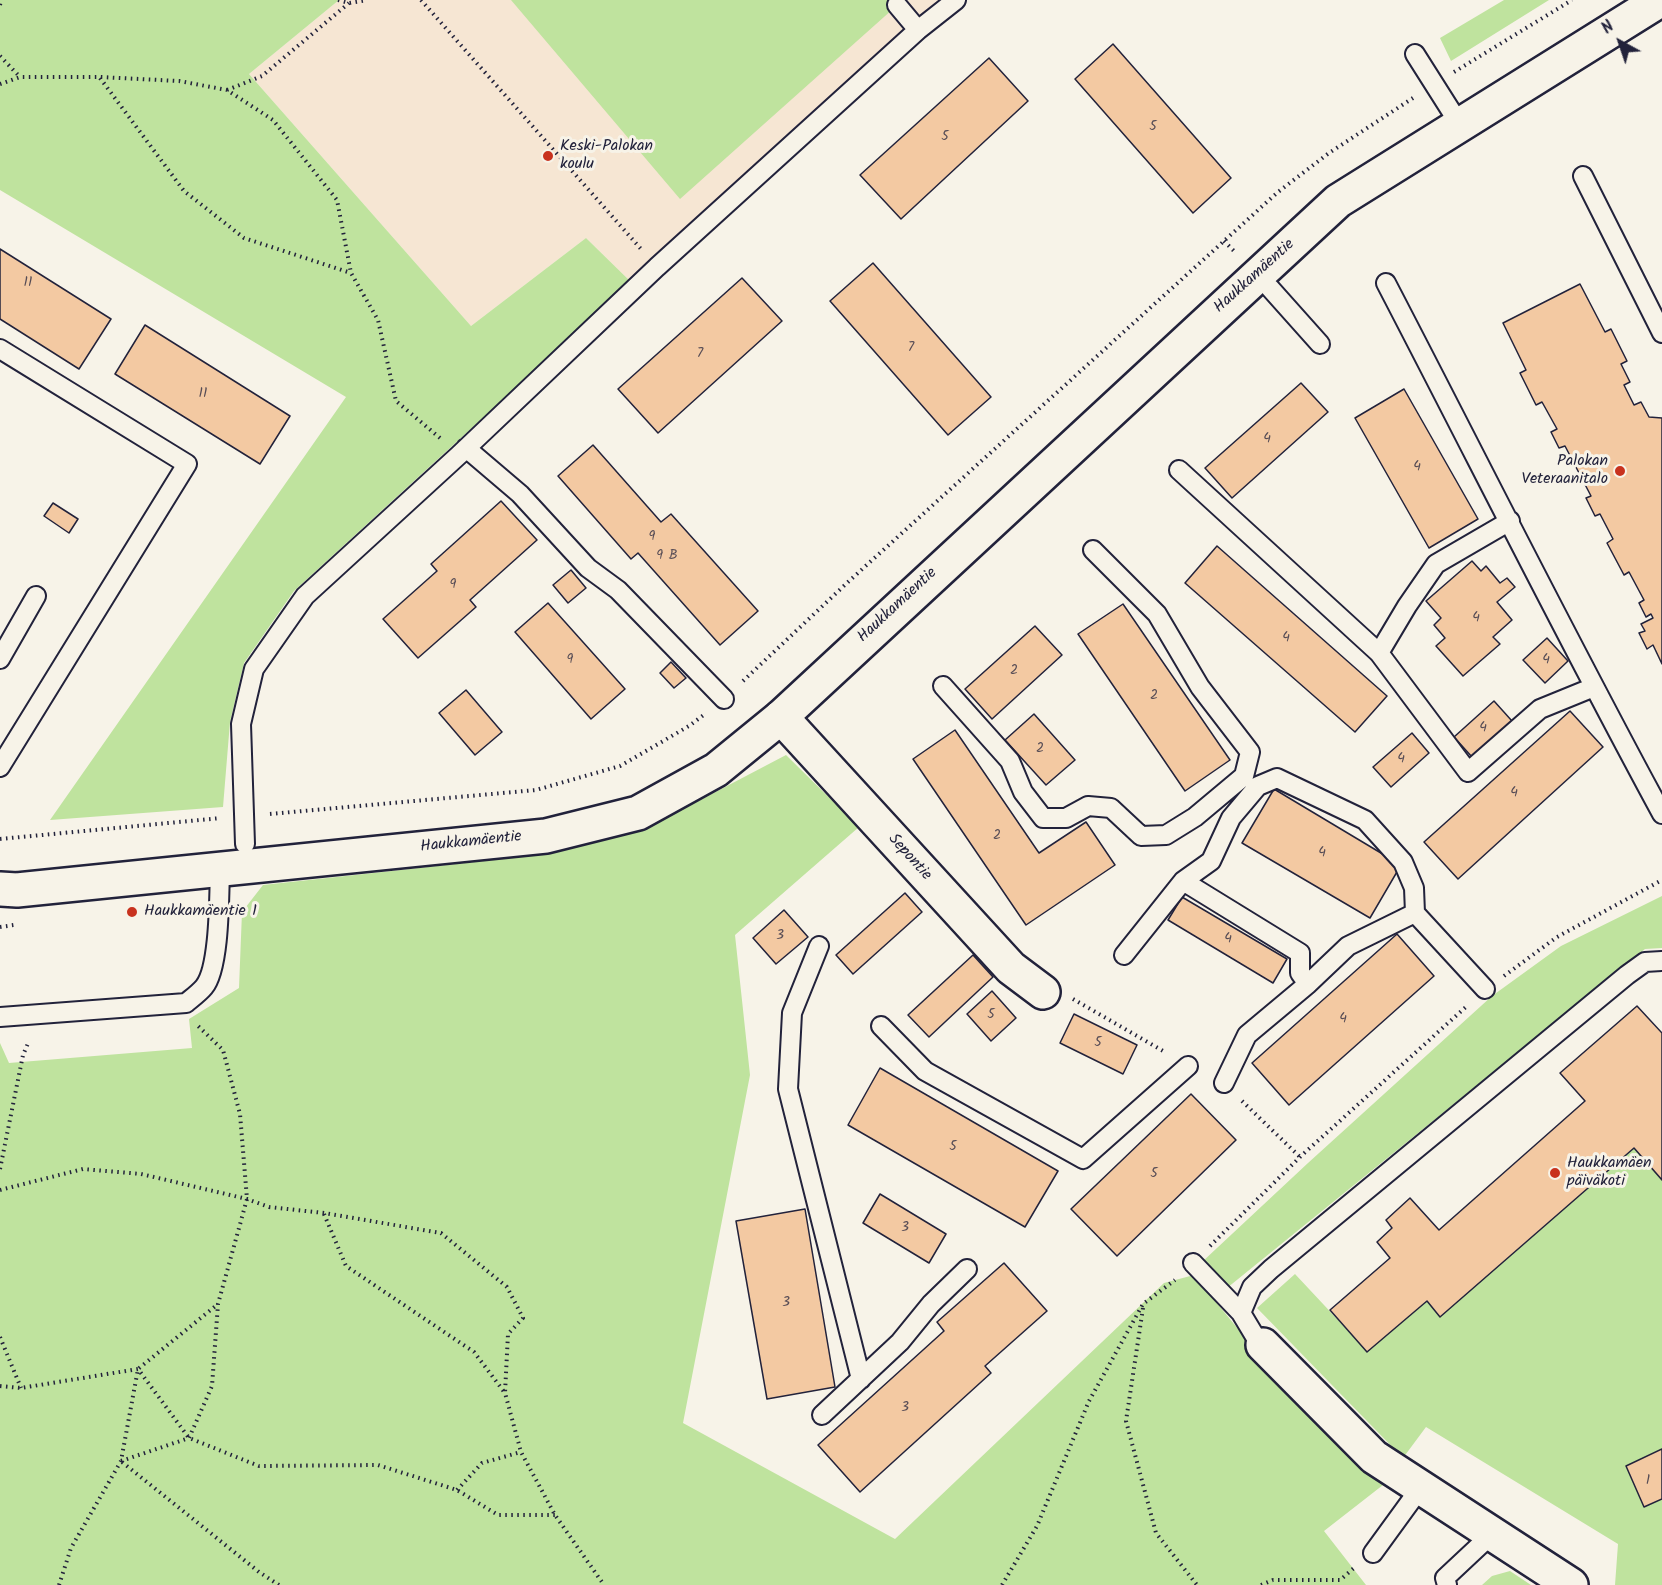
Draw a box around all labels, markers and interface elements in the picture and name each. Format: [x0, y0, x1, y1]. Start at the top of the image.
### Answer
north arrow [1590, 12, 1650, 72]
text: N [1596, 15, 1620, 41]
house number: 5 [1149, 120, 1157, 136]
house number: 5 [941, 130, 949, 146]
place label: Keski-Palokan koulu [560, 137, 653, 175]
marker: Keski-Palokan koulu [541, 149, 555, 163]
street label: Haukkamäentie [1211, 236, 1299, 318]
house number: 11 [24, 276, 32, 292]
house number: 7 [908, 341, 914, 357]
house number: 7 [697, 347, 703, 363]
house number: 11 [199, 387, 207, 403]
house number: 4 [1263, 432, 1271, 448]
place label: Palokan Veteraanitalo [1521, 452, 1608, 490]
house number: 4 [1413, 460, 1421, 476]
marker: Palokan Veteraanitalo [1613, 464, 1627, 478]
house number: 9 [649, 530, 655, 546]
house number: 9 B [656, 549, 678, 565]
street label: Haukkamäentie [854, 564, 942, 648]
house number: 9 [450, 578, 456, 594]
house number: 4 [1472, 611, 1480, 627]
house number: 4 [1282, 631, 1290, 647]
house number: 9 [567, 653, 573, 669]
house number: 4 [1542, 653, 1550, 669]
house number: 2 [1010, 664, 1018, 680]
house number: 2 [1150, 689, 1158, 705]
house number: 4 [1479, 721, 1487, 737]
house number: 2 [1036, 742, 1044, 758]
house number: 4 [1397, 752, 1405, 768]
house number: 4 [1510, 786, 1518, 802]
street label: Haukkamäentie [419, 828, 523, 858]
house number: 2 [993, 829, 1001, 845]
street label: Sepontie [883, 831, 935, 885]
house number: 4 [1318, 846, 1326, 862]
place label: Haukkamäentie 1 [144, 902, 257, 922]
marker: Haukkamäentie 1 [125, 905, 139, 919]
house number: 3 [776, 929, 784, 945]
house number: 4 [1224, 932, 1232, 948]
house number: 5 [987, 1008, 995, 1024]
house number: 4 [1339, 1012, 1347, 1028]
house number: 5 [1094, 1036, 1102, 1052]
house number: 5 [949, 1140, 957, 1156]
place label: Haukkamäen päiväkoti [1567, 1154, 1651, 1192]
marker: Haukkamäen päiväkoti [1548, 1166, 1562, 1180]
house number: 5 [1150, 1167, 1158, 1183]
house number: 3 [901, 1221, 909, 1237]
house number: 3 [782, 1296, 790, 1312]
house number: 3 [901, 1401, 909, 1417]
house number: 1 [1646, 1474, 1650, 1490]

